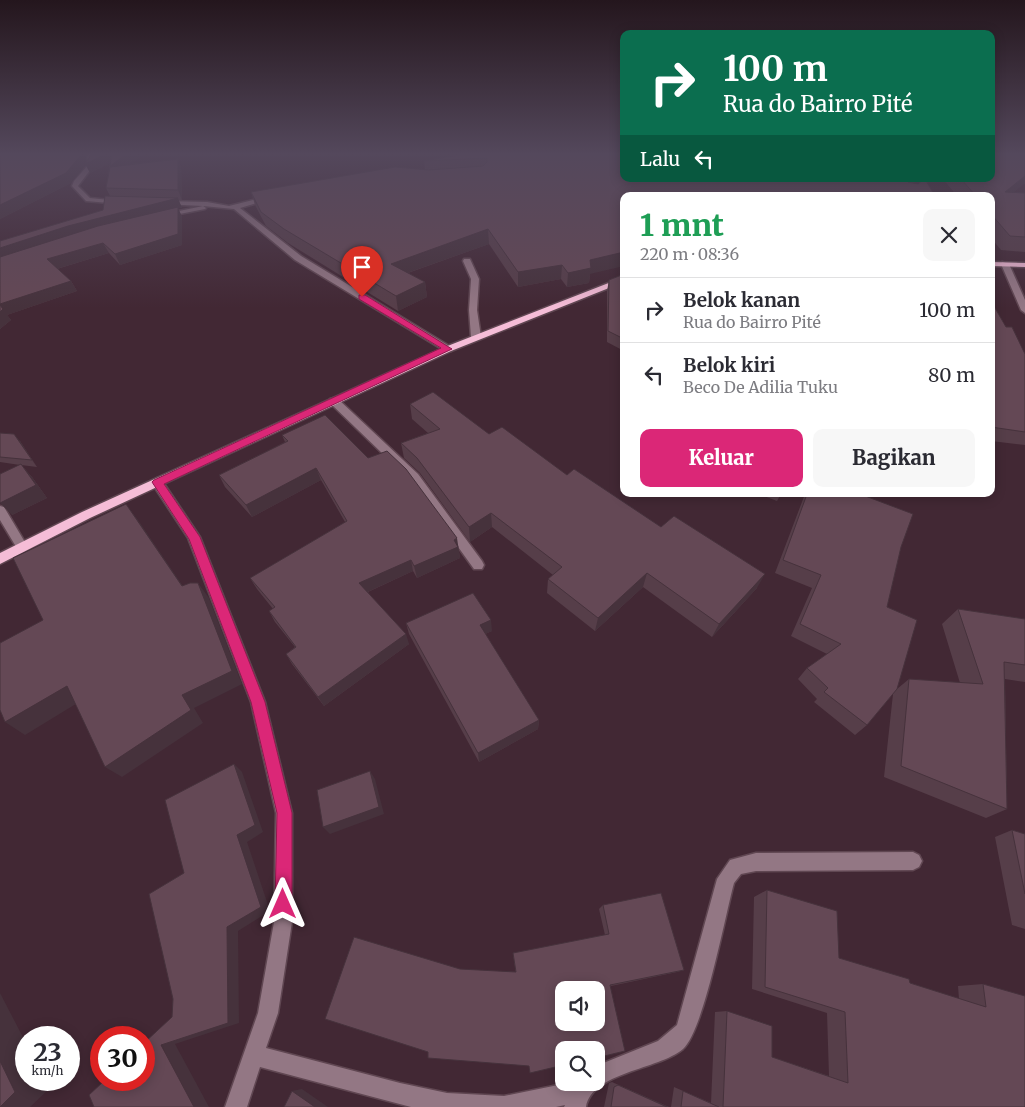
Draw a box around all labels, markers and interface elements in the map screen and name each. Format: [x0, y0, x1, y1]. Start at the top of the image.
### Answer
text: 100 m [723, 47, 828, 91]
icon: right [640, 50, 705, 115]
text: Rua do Bairro Pité [723, 90, 912, 118]
icon: left [690, 145, 718, 173]
text: Lalu [640, 147, 680, 171]
text: 1 mnt [640, 206, 724, 244]
button: close [923, 209, 975, 261]
text: 220 m · 08:36 [640, 244, 739, 264]
pin [341, 246, 383, 297]
icon: arrive [348, 253, 376, 281]
text: Belok kanan [683, 288, 800, 312]
icon: right [640, 296, 668, 324]
text: 100 m [919, 298, 975, 322]
text: Rua do Bairro Pité [683, 312, 821, 332]
text: Belok kiri [683, 353, 775, 377]
icon: left [640, 361, 668, 389]
text: 80 m [928, 363, 975, 387]
text: Beco De Adilia Tuku [683, 377, 838, 397]
button: Keluar [640, 429, 803, 487]
button: Bagikan [813, 429, 975, 487]
position arrow [256, 877, 308, 929]
map controls [555, 981, 605, 1091]
button: sound [555, 981, 605, 1031]
speed limit sign: 30 [90, 1026, 155, 1091]
text: 23 [33, 1036, 62, 1068]
button: search [555, 1041, 605, 1091]
text: km/h [32, 1063, 63, 1078]

